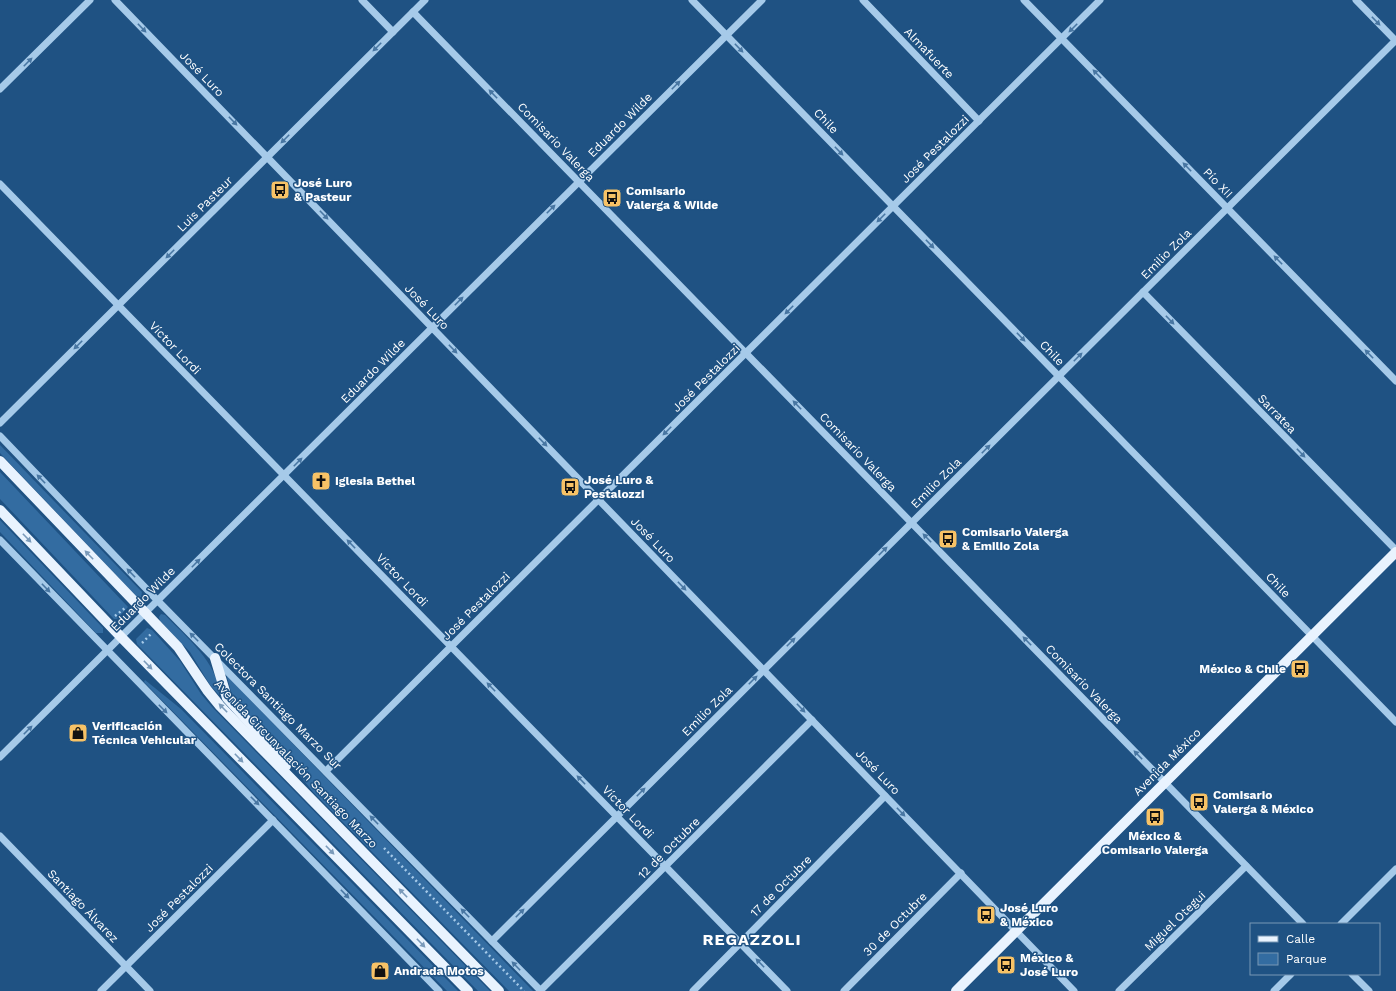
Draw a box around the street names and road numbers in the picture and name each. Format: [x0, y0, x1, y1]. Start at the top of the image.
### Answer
street label: Almafuerte [901, 25, 957, 81]
street label: José Luro [177, 48, 227, 100]
street label: Eduardo Wilde [585, 90, 655, 160]
street label: Comisario Valerga [515, 100, 597, 185]
street label: Chile [811, 106, 841, 137]
street label: José Pestalozzi [898, 112, 972, 186]
street label: Pío XII [1200, 165, 1236, 201]
street label: Luis Pasteur [174, 173, 236, 235]
street label: Emilio Zola [1138, 226, 1194, 282]
street label: José Luro [402, 281, 452, 333]
street label: Víctor Lordi [146, 319, 204, 377]
street label: Eduardo Wilde [338, 336, 408, 406]
street label: Chile [1037, 338, 1067, 369]
street label: José Pestalozzi [669, 341, 743, 415]
street label: Sarratea [1255, 391, 1299, 437]
street label: Comisario Valerga [817, 410, 899, 495]
street label: Emilio Zola [908, 455, 964, 511]
street label: José Luro [628, 514, 678, 566]
street label: Víctor Lordi [373, 551, 431, 609]
street label: Eduardo Wilde [108, 564, 178, 634]
street label: José Pestalozzi [439, 569, 513, 643]
street label: Chile [1263, 570, 1293, 601]
street label: Colectora Santiago Marzo Sur [211, 639, 345, 773]
street label: Comisario Valerga [1043, 642, 1125, 727]
street label: Avenida Circunvalación Santiago Marzo [212, 677, 380, 851]
street label: Emilio Zola [679, 683, 735, 739]
street label: Avenida México [1130, 725, 1204, 799]
street label: José Luro [853, 746, 903, 798]
street label: Víctor Lordi [599, 783, 657, 841]
street label: 12 de Octubre [635, 814, 703, 882]
street label: 17 de Octubre [747, 852, 815, 920]
street label: José Pestalozzi [142, 861, 216, 935]
street label: Santiago Álvarez [45, 867, 121, 945]
street label: Miguel Otegui [1142, 888, 1208, 954]
street label: 30 de Octubre [860, 889, 930, 959]

